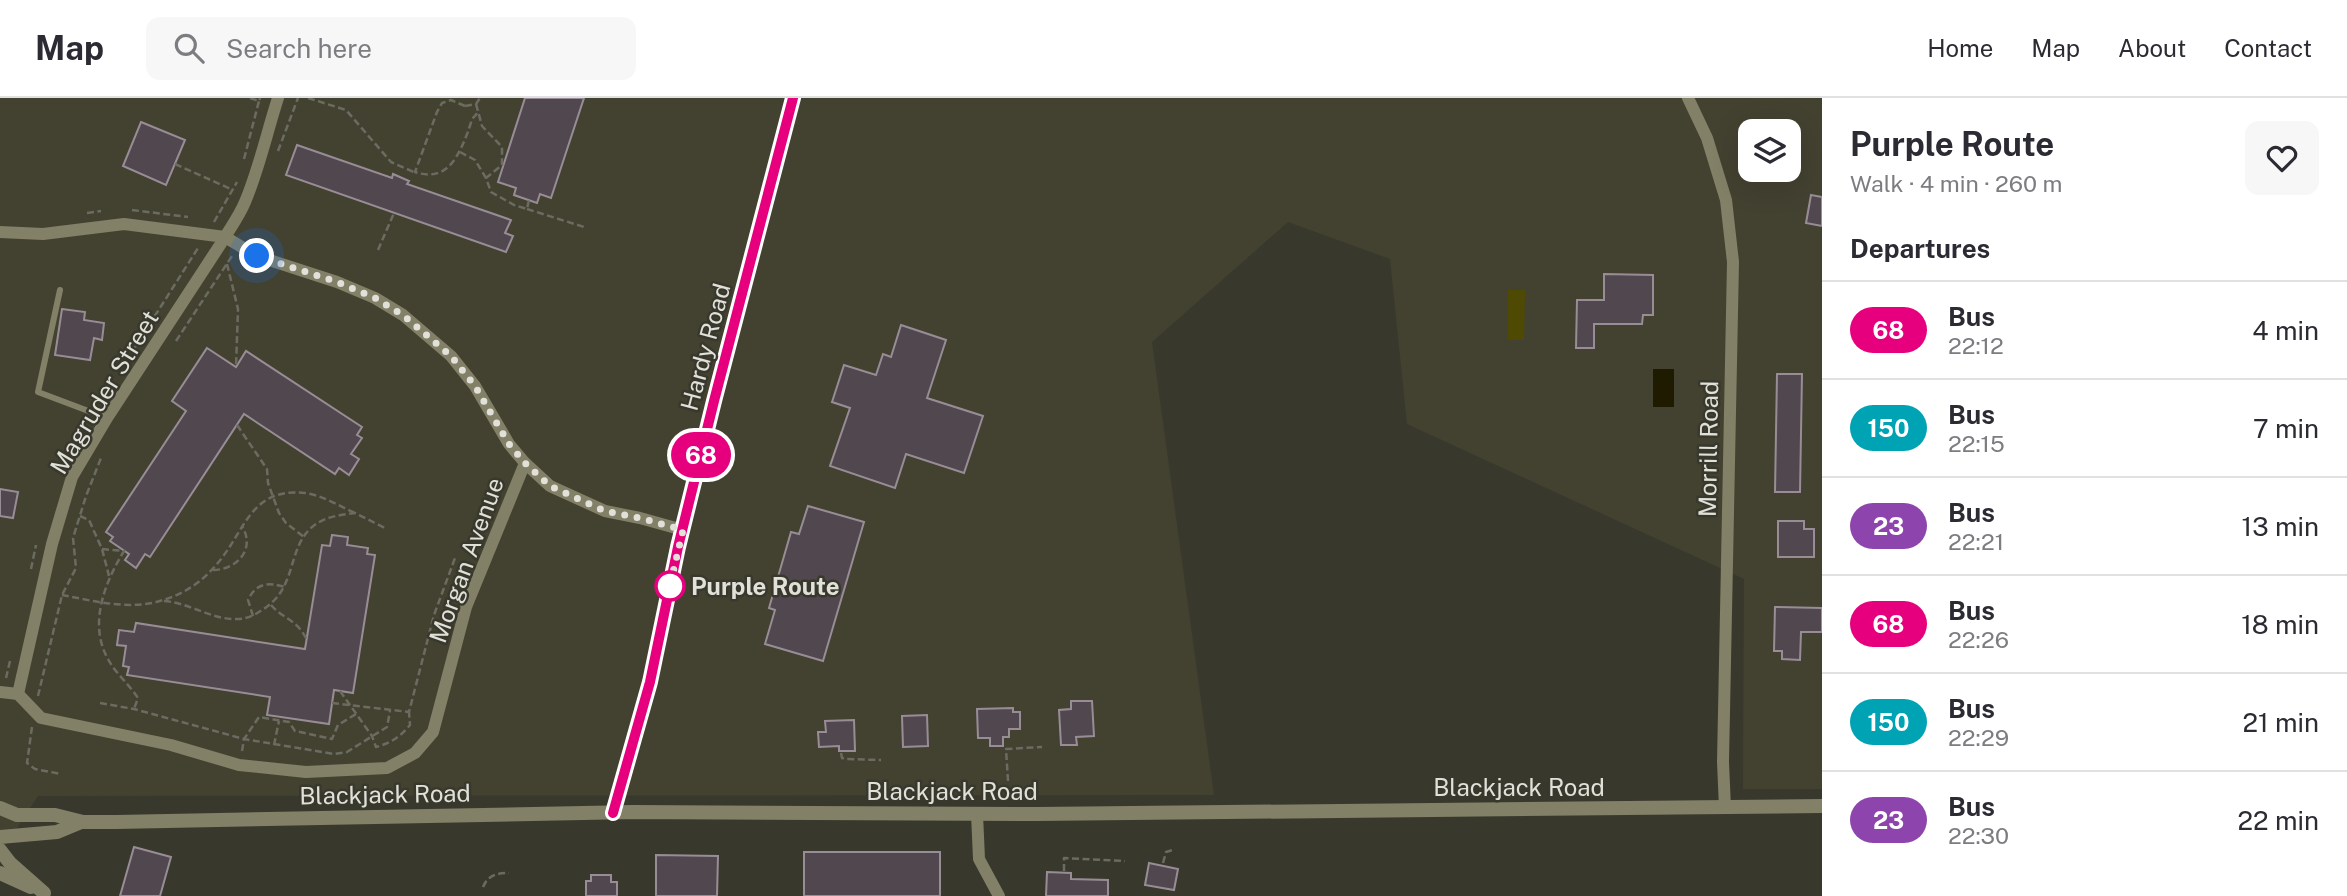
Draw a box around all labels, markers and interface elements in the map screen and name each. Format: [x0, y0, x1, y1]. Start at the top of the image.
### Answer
search box [146, 17, 636, 80]
text: Map [35, 29, 104, 67]
icon: search [170, 29, 208, 67]
text: Search here [226, 33, 372, 64]
text: Home [1927, 34, 1993, 62]
text: Map [2031, 34, 2080, 62]
text: About [2118, 34, 2186, 62]
text: Contact [2224, 34, 2312, 62]
map controls [1738, 119, 1801, 182]
button: layers [1738, 119, 1801, 182]
button: heart [2245, 121, 2319, 195]
text: Purple Route [1850, 125, 2054, 163]
text: Walk · 4 min · 260 m [1850, 170, 2063, 197]
text: Departures [1850, 233, 1990, 264]
your location [239, 238, 274, 273]
street label: Hardy Road [675, 280, 735, 414]
text: Bus [1948, 301, 1995, 332]
street label: Magruder Street [44, 305, 164, 479]
text: 4 min [2252, 315, 2319, 346]
text: 68 [1873, 316, 1904, 344]
text: 22:12 [1948, 332, 2004, 359]
street label: Morrill Road [1693, 381, 1723, 517]
text: Bus [1948, 399, 1995, 430]
text: 7 min [2253, 413, 2319, 444]
text: 150 [1868, 414, 1909, 442]
text: 22:15 [1948, 430, 2005, 457]
line badge: 68 [670, 432, 732, 478]
text: 68 [685, 441, 717, 469]
street label: Morgan Avenue [423, 474, 509, 646]
text: Bus [1948, 497, 1995, 528]
text: 13 min [2242, 511, 2319, 542]
text: 23 [1873, 512, 1904, 540]
text: 22:21 [1948, 528, 2004, 555]
marker: Purple Route [655, 571, 685, 601]
place label: Purple Route [691, 572, 839, 600]
text: Bus [1948, 595, 1995, 626]
text: 18 min [2241, 609, 2319, 640]
text: 68 [1873, 610, 1904, 638]
text: 22:26 [1948, 626, 2009, 653]
text: Bus [1948, 693, 1995, 724]
text: 21 min [2243, 707, 2319, 738]
text: 150 [1868, 708, 1909, 736]
text: 22:29 [1948, 724, 2009, 751]
street label: Blackjack Road [1433, 773, 1605, 801]
street label: Blackjack Road [866, 777, 1038, 805]
street label: Blackjack Road [299, 779, 471, 809]
text: Bus [1948, 791, 1995, 822]
text: 22 min [2238, 805, 2319, 836]
text: 23 [1873, 806, 1904, 834]
text: 22:30 [1948, 822, 2009, 849]

